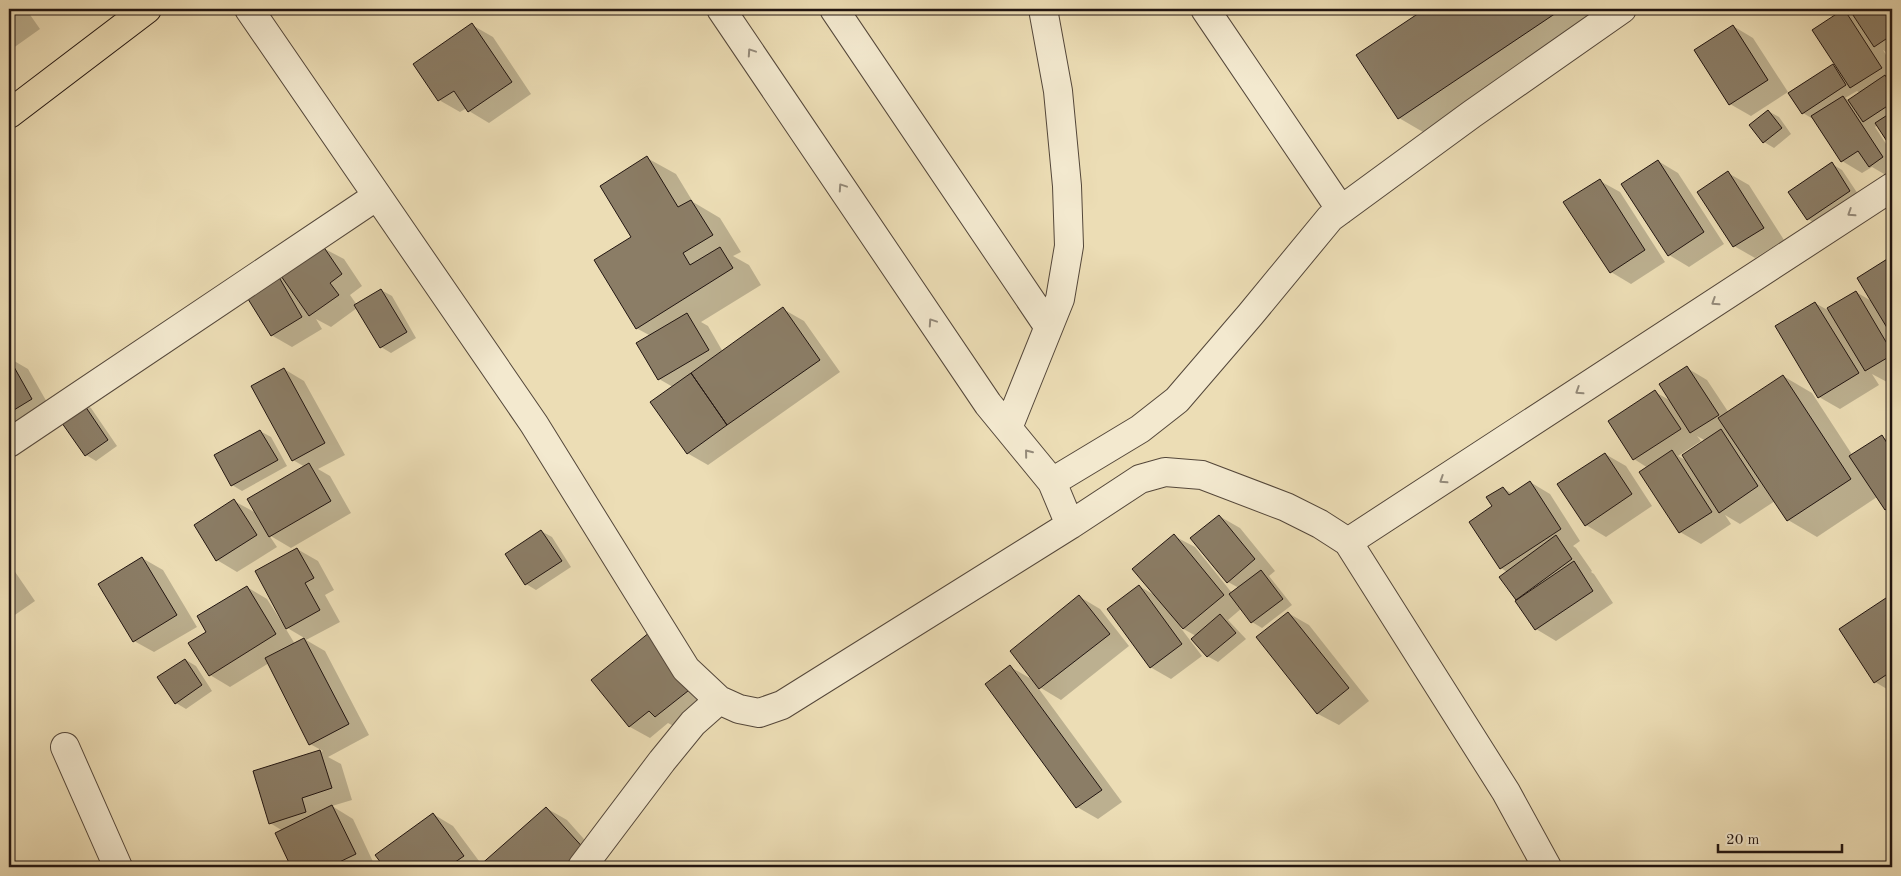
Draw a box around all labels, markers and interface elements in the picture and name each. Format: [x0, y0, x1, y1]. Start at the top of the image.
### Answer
one-way arrow [748, 49, 757, 58]
one-way arrow [838, 183, 848, 192]
one-way arrow [1848, 207, 1857, 217]
one-way arrow [1712, 296, 1721, 306]
one-way arrow [929, 318, 939, 327]
one-way arrow [1576, 385, 1585, 394]
one-way arrow [1026, 450, 1034, 459]
one-way arrow [1440, 474, 1449, 483]
scale bar [1718, 821, 1842, 853]
text: 20 m [1726, 833, 1760, 848]

